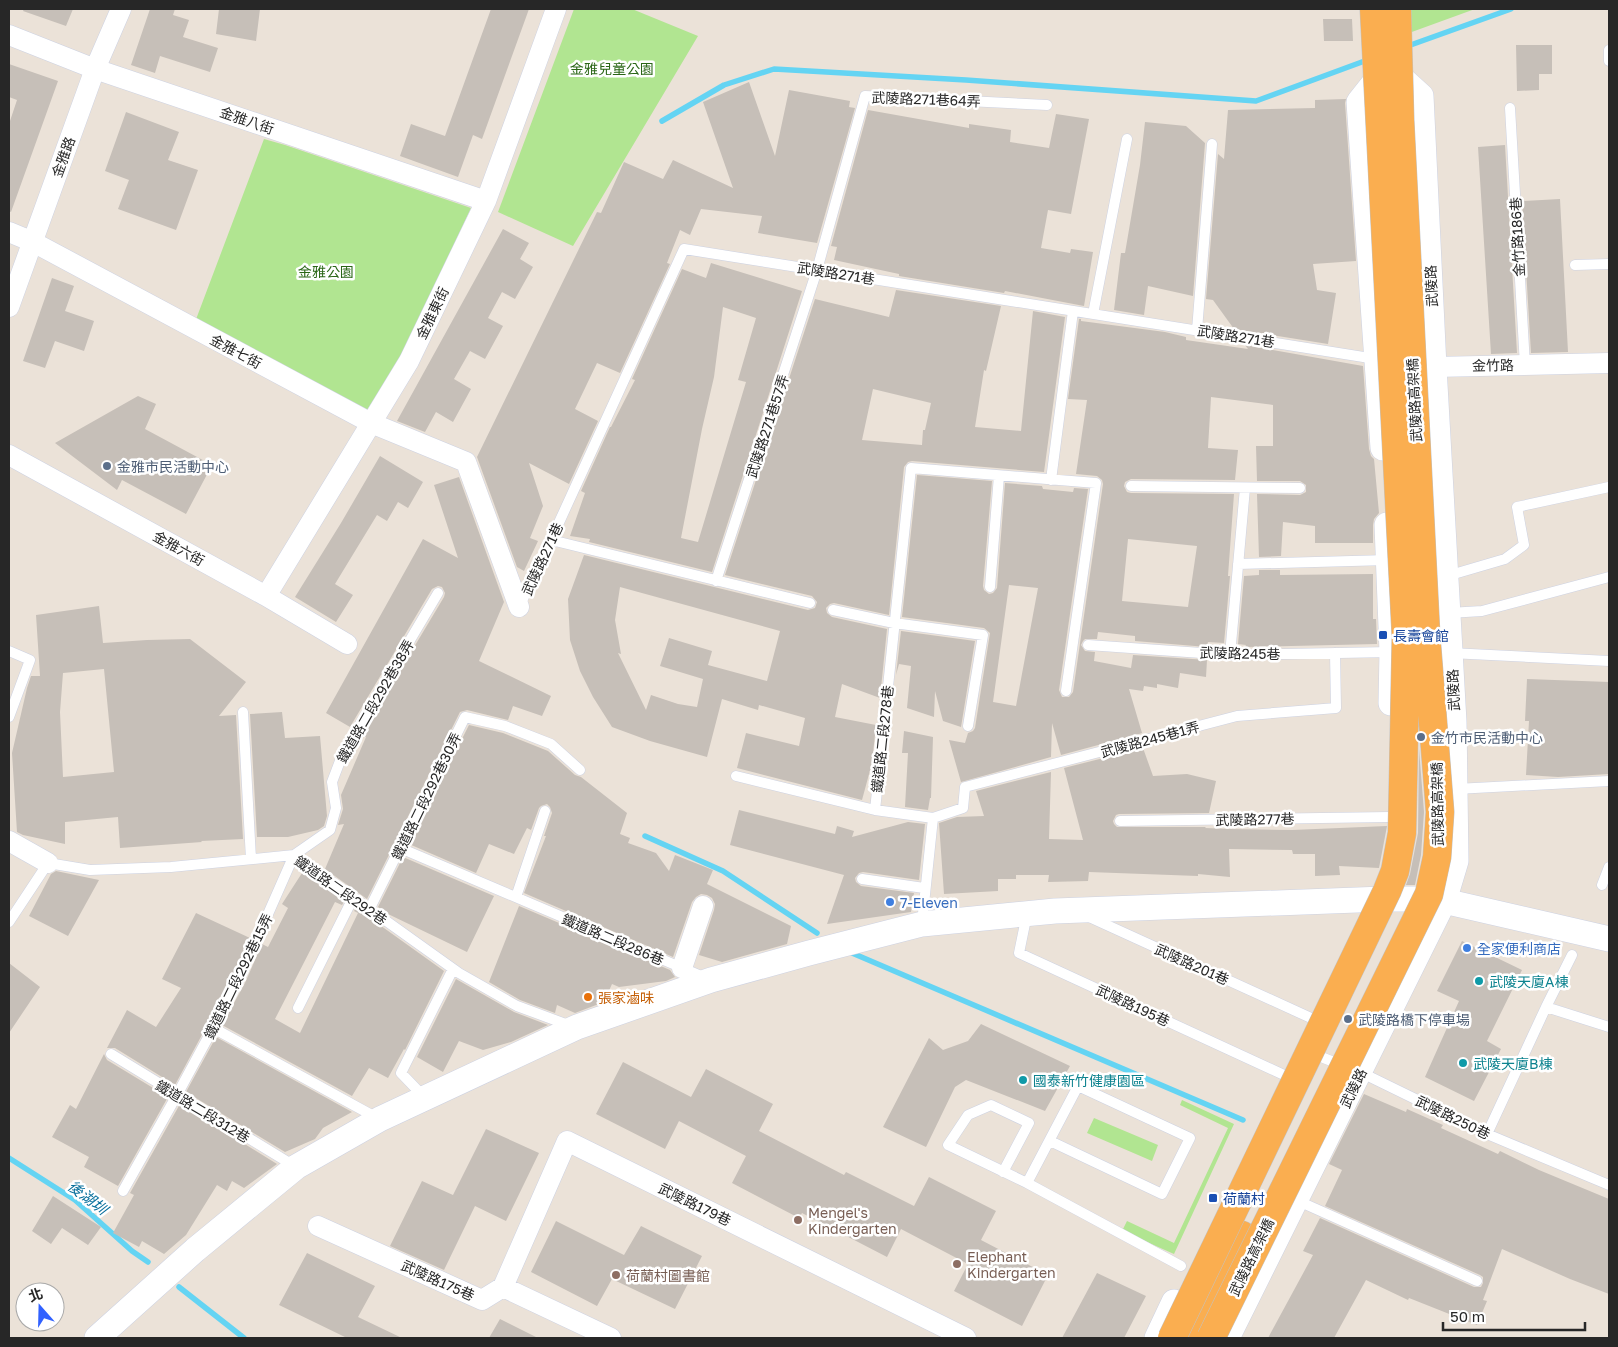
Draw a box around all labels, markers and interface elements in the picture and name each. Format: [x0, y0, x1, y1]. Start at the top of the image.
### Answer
park label: 金雅兒童公園 [570, 60, 654, 77]
street label: 武陵路271巷64弄 [871, 89, 981, 109]
street label: 金雅八街 [218, 103, 276, 137]
street label: 金雅路 [48, 134, 78, 180]
street label: 金竹路186巷 [1506, 197, 1528, 277]
street label: 武陵路271巷 [796, 258, 876, 288]
park label: 金雅公園 [298, 263, 354, 280]
street label: 武陵路 [1421, 265, 1441, 307]
street label: 金雅東街 [412, 284, 452, 342]
street label: 武陵路271巷 [1196, 321, 1276, 351]
street label: 金雅七街 [207, 330, 265, 372]
street label: 金竹路 [1472, 356, 1514, 374]
street label: 武陵路高架橋 [1403, 358, 1425, 442]
street label: 武陵路271巷57弄 [742, 372, 792, 480]
place label: 金雅市民活動中心 [117, 458, 229, 475]
marker: 金雅市民活動中心 [101, 460, 113, 472]
street label: 武陵路271巷 [518, 520, 566, 598]
street label: 金雅六街 [150, 527, 208, 569]
place label: 長壽會館 [1393, 627, 1449, 644]
marker: 長壽會館 [1377, 629, 1389, 641]
street label: 鐵道路二段292巷38弄 [333, 636, 417, 766]
street label: 武陵路245巷 [1199, 644, 1281, 662]
street label: 武陵路 [1443, 669, 1463, 711]
street label: 鐵道路二段278巷 [868, 684, 896, 794]
street label: 武陵路245巷1弄 [1099, 718, 1201, 760]
place label: 金竹市民活動中心 [1431, 729, 1543, 746]
street label: 鐵道路二段292巷30弄 [388, 730, 464, 862]
marker: 金竹市民活動中心 [1415, 731, 1427, 743]
street label: 武陵路高架橋 [1428, 762, 1446, 846]
street label: 武陵路277巷 [1215, 810, 1295, 828]
street label: 鐵道路二段292巷 [292, 852, 390, 928]
place label: 7-Eleven [900, 894, 958, 911]
marker: 7-Eleven [884, 896, 896, 908]
street label: 鐵道路二段292巷15弄 [200, 910, 276, 1042]
street label: 鐵道路二段286巷 [559, 910, 667, 968]
street label: 武陵路201巷 [1152, 940, 1232, 988]
place label: 全家便利商店 [1477, 940, 1561, 957]
marker: 全家便利商店 [1461, 942, 1473, 954]
place label: 武陵天廈A棟 [1489, 973, 1568, 990]
marker: 武陵天廈A棟 [1473, 975, 1485, 987]
street label: 武陵路195巷 [1093, 981, 1173, 1029]
place label: 張家滷味 [598, 989, 654, 1006]
marker: 張家滷味 [582, 991, 594, 1003]
place label: 武陵路橋下停車場 [1358, 1011, 1470, 1028]
marker: 武陵路橋下停車場 [1342, 1013, 1354, 1025]
place label: 武陵天廈B棟 [1473, 1055, 1552, 1072]
marker: 武陵天廈B棟 [1457, 1057, 1469, 1069]
street label: 武陵路 [1336, 1065, 1370, 1111]
place label: 國泰新竹健康園區 [1033, 1072, 1145, 1089]
marker: 國泰新竹健康園區 [1017, 1074, 1029, 1086]
street label: 鐵道路二段312巷 [153, 1076, 253, 1146]
street label: 武陵路250巷 [1413, 1092, 1493, 1142]
water label: 後湖圳 [65, 1176, 113, 1219]
street label: 武陵路179巷 [656, 1179, 734, 1229]
place label: 荷蘭村 [1223, 1190, 1265, 1207]
marker: 荷蘭村 [1207, 1192, 1219, 1204]
place label: Mengel's Kindergarten [808, 1204, 897, 1237]
marker: Mengel's Kindergarten [792, 1214, 804, 1226]
street label: 武陵路高架橋 [1225, 1216, 1277, 1298]
place label: Elephant Kindergarten [967, 1248, 1056, 1281]
street label: 武陵路175巷 [399, 1256, 477, 1304]
marker: Elephant Kindergarten [951, 1258, 963, 1270]
place label: 荷蘭村圖書館 [626, 1267, 710, 1284]
marker: 荷蘭村圖書館 [610, 1269, 622, 1281]
north arrow [15, 1282, 65, 1332]
text: 北 [26, 1284, 45, 1305]
scale bar [1443, 1300, 1586, 1332]
text: 50 m [1450, 1307, 1485, 1325]

